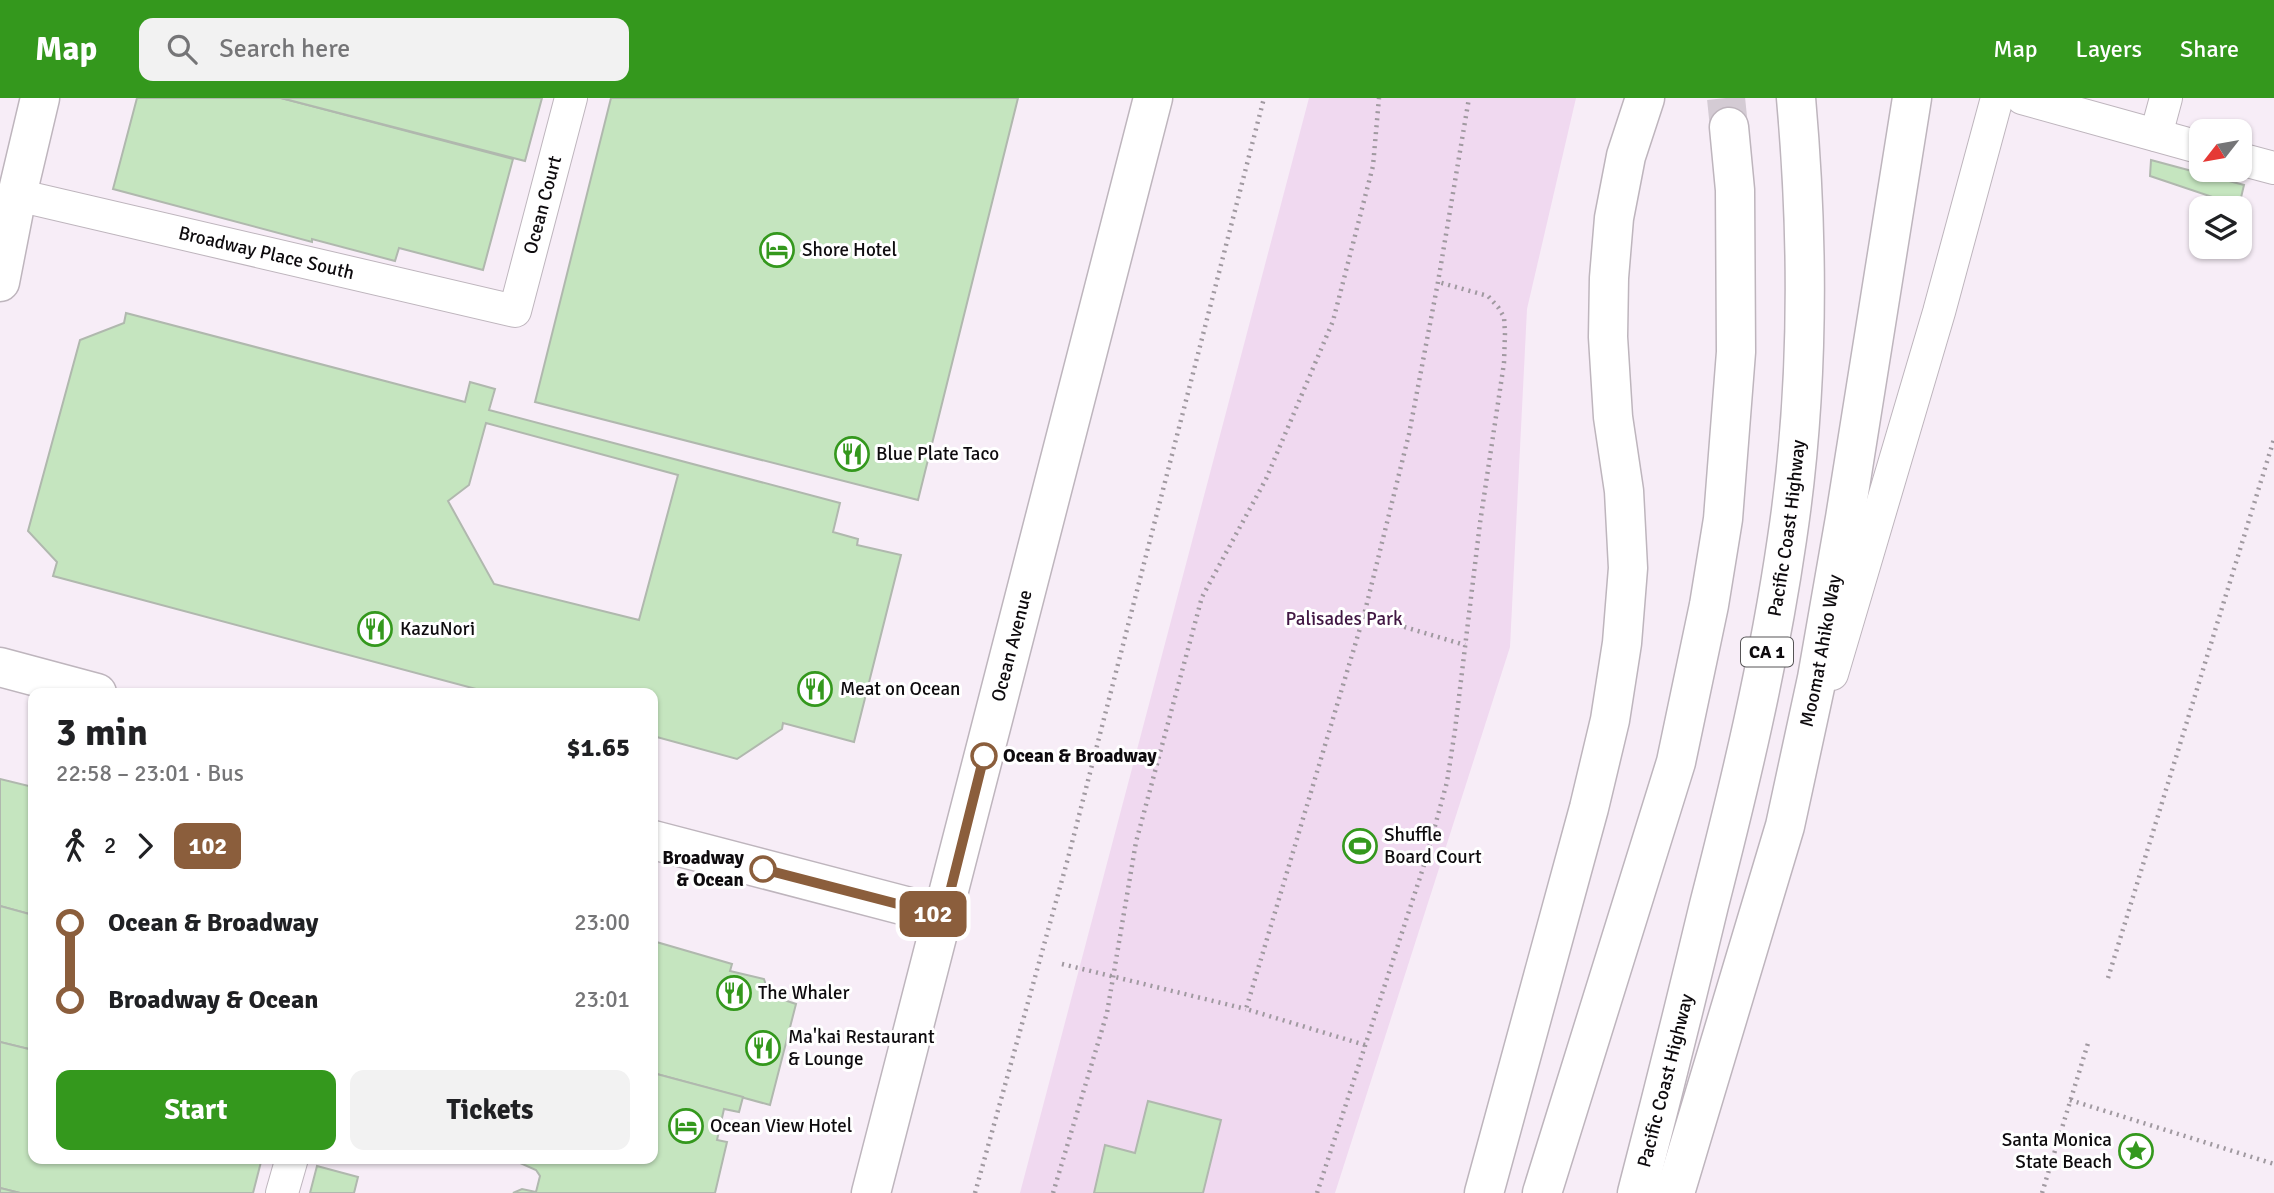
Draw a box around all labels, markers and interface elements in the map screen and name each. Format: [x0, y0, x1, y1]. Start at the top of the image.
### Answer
search box [139, 18, 629, 81]
text: Map [35, 29, 97, 70]
icon: search [163, 30, 201, 68]
text: Search here [219, 33, 350, 65]
text: Map [1993, 34, 2038, 64]
text: Layers [2076, 34, 2142, 64]
text: Share [2180, 34, 2239, 64]
north arrow [2189, 119, 2252, 182]
map controls [2189, 119, 2252, 259]
street label: Ocean Court [518, 153, 567, 257]
button: layers [2189, 196, 2252, 259]
street label: Broadway Place South [176, 221, 357, 285]
hotel icon: Shore Hotel [758, 231, 796, 269]
place label: Shore Hotel [802, 238, 897, 262]
restaurant icon: Blue Plate Taco [833, 435, 871, 473]
street label: Pacific Coast Highway [1763, 439, 1811, 619]
place label: Blue Plate Taco [876, 442, 999, 466]
street label: Moomat Ahiko Way [1795, 573, 1847, 729]
street label: Ocean Avenue [986, 587, 1038, 704]
park label: Palisades Park [1285, 607, 1403, 631]
restaurant icon: KazuNori [356, 610, 394, 648]
place label: KazuNori [400, 617, 475, 641]
road number: CA 1 [1741, 638, 1793, 666]
restaurant icon: Meat on Ocean [796, 670, 834, 708]
place label: Meat on Ocean [840, 677, 960, 701]
text: 3 min [56, 709, 148, 756]
text: $1.65 [566, 732, 630, 764]
marker: Ocean & Broadway [971, 743, 997, 769]
place label: Ocean & Broadway [1003, 744, 1157, 768]
text: 22:58 – 23:01 · Bus [56, 759, 244, 788]
place label: Shuffle Board Court [1384, 823, 1482, 869]
icon: walk [56, 827, 94, 865]
icon: forward [126, 827, 164, 865]
sports icon: Shuffle Board Court [1341, 827, 1379, 865]
text: 2 [104, 831, 116, 860]
text: 102 [188, 831, 227, 861]
place label: Broadway & Ocean [662, 846, 745, 892]
marker: Broadway & Ocean [750, 856, 776, 882]
line badge: 102 [893, 891, 973, 937]
text: 102 [914, 899, 952, 929]
text: Ocean & Broadway [108, 907, 318, 939]
text: 23:00 [574, 908, 630, 937]
restaurant icon: The Whaler [715, 974, 753, 1012]
place label: The Whaler [758, 981, 849, 1005]
text: Broadway & Ocean [108, 984, 318, 1016]
text: 23:01 [574, 985, 630, 1014]
street label: Pacific Coast Highway [1632, 991, 1699, 1170]
place label: Ma'kai Restaurant & Lounge [788, 1025, 935, 1071]
restaurant icon: Ma'kai Restaurant & Lounge [744, 1029, 782, 1067]
button: Start [56, 1070, 336, 1150]
button: Tickets [350, 1070, 630, 1150]
hotel icon: Ocean View Hotel [667, 1107, 705, 1145]
place label: Ocean View Hotel [710, 1114, 852, 1138]
place label: Santa Monica State Beach [2002, 1128, 2112, 1174]
place icon: Santa Monica State Beach [2117, 1132, 2155, 1170]

